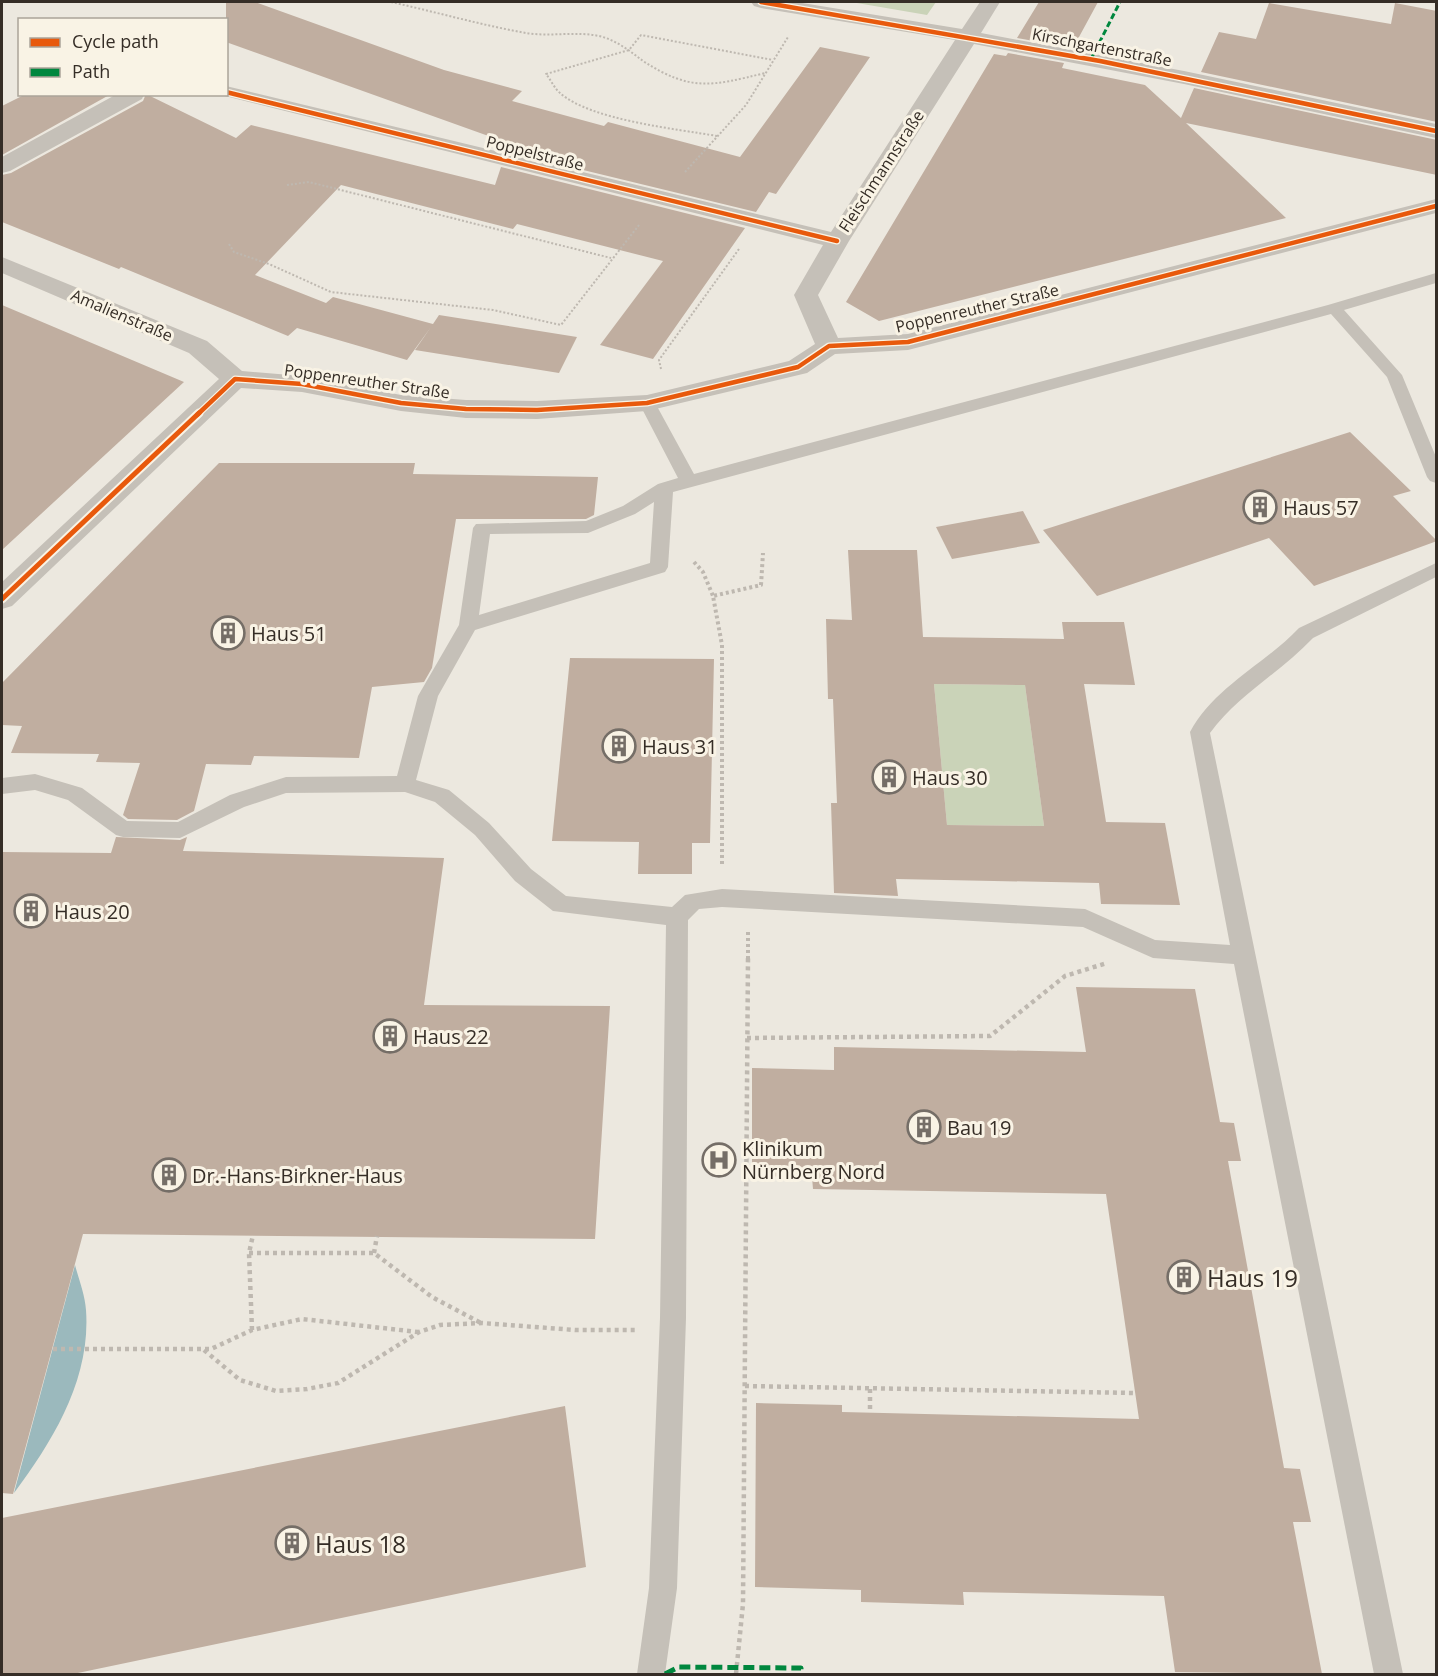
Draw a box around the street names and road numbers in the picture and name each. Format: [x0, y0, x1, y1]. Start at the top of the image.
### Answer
street label: Kirschgartenstraße [1030, 23, 1174, 71]
street label: Fleischmannstraße [833, 106, 929, 236]
street label: Poppelstraße [484, 130, 586, 176]
street label: Poppenreuther Straße [893, 278, 1061, 338]
street label: Amalienstraße [68, 284, 176, 346]
street label: Poppenreuther Straße [283, 358, 451, 404]

